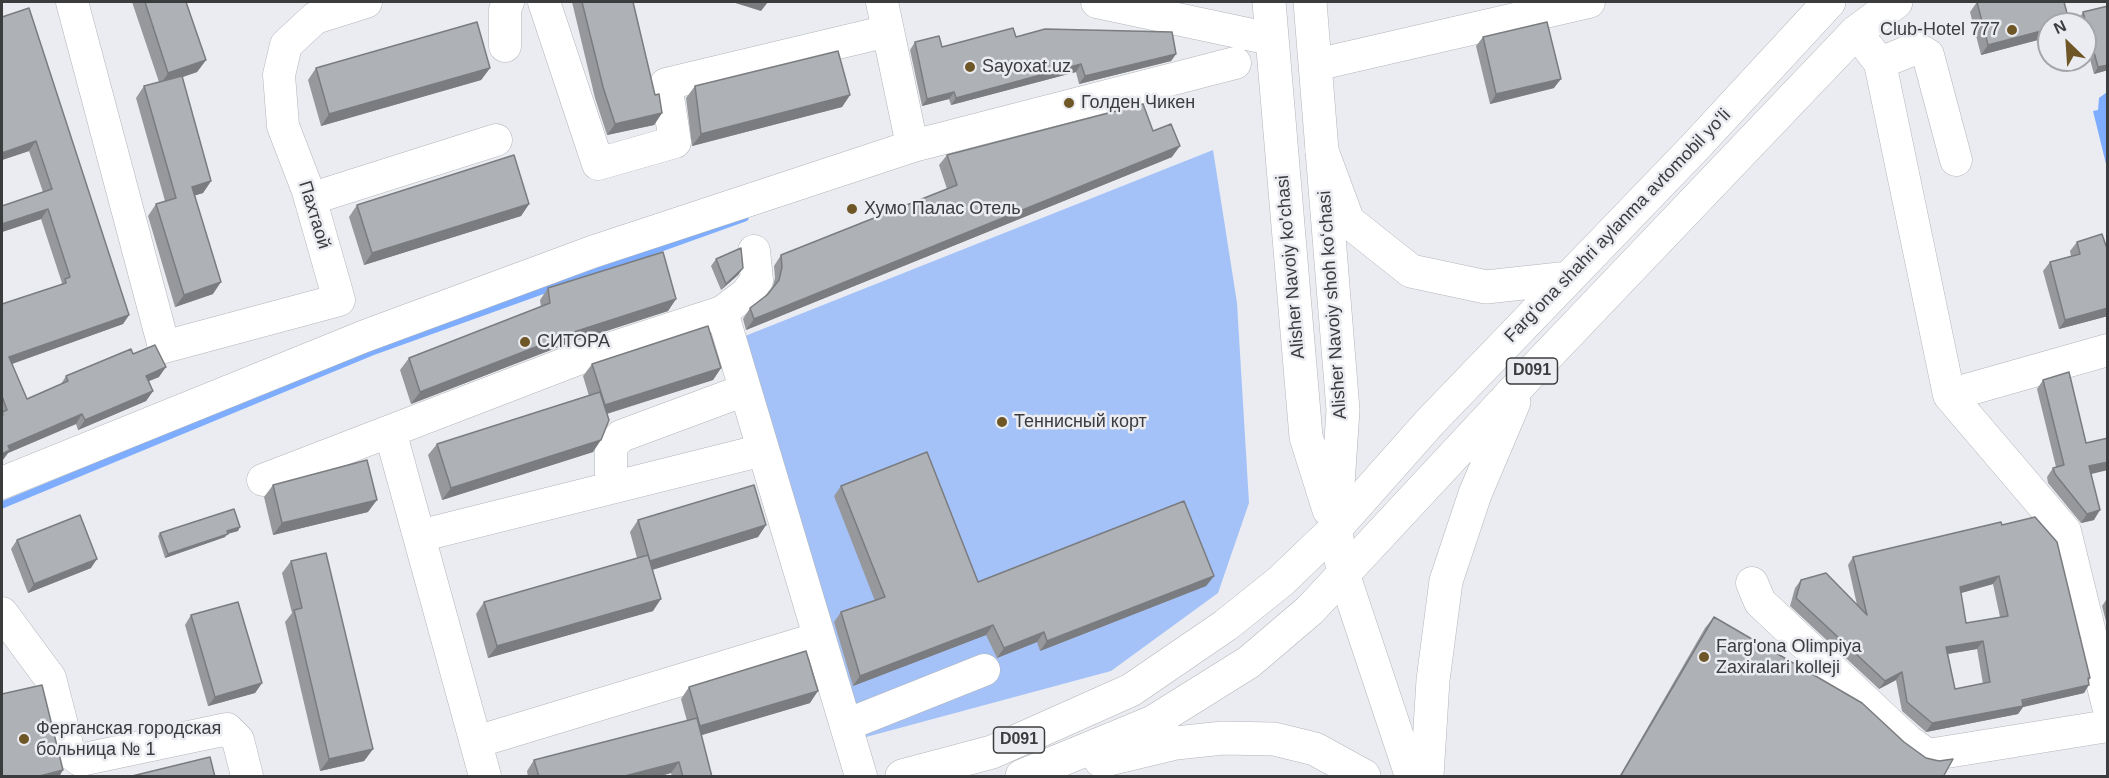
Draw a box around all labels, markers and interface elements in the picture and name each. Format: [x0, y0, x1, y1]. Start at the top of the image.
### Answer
north arrow [2037, 12, 2097, 72]
text: N [2051, 17, 2069, 37]
place label: Club-Hotel 777 [1880, 19, 2000, 41]
marker: Club-Hotel 777 [2005, 23, 2019, 37]
place label: Sayoxat.uz [982, 56, 1071, 78]
marker: Sayoxat.uz [963, 60, 977, 74]
place label: Голден Чикен [1081, 92, 1195, 114]
marker: Голден Чикен [1062, 96, 1076, 110]
street label: Fargʻona shahri aylanma avtomobil yoʻli [1500, 105, 1736, 347]
street label: Alisher Navoiy ko'chasi [1272, 174, 1310, 360]
street label: Пахтаой [293, 178, 335, 252]
street label: Alisher Navoiy shoh koʻchasi [1314, 190, 1352, 420]
place label: Хумо Палас Отель [864, 198, 1021, 220]
marker: Хумо Палас Отель [845, 202, 859, 216]
place label: СИТОРА [537, 331, 610, 353]
marker: СИТОРА [518, 335, 532, 349]
road number: D091 [1506, 358, 1558, 384]
place label: Теннисный корт [1014, 411, 1147, 433]
marker: Теннисный корт [995, 415, 1009, 429]
place label: Farg'ona Olimpiya Zaxiralari kolleji [1716, 636, 1861, 678]
marker: Farg'ona Olimpiya Zaxiralari kolleji [1697, 650, 1711, 664]
place label: Ферганская городская больница № 1 [36, 718, 221, 760]
road number: D091 [994, 727, 1044, 753]
marker: Ферганская городская больница № 1 [17, 732, 31, 746]

